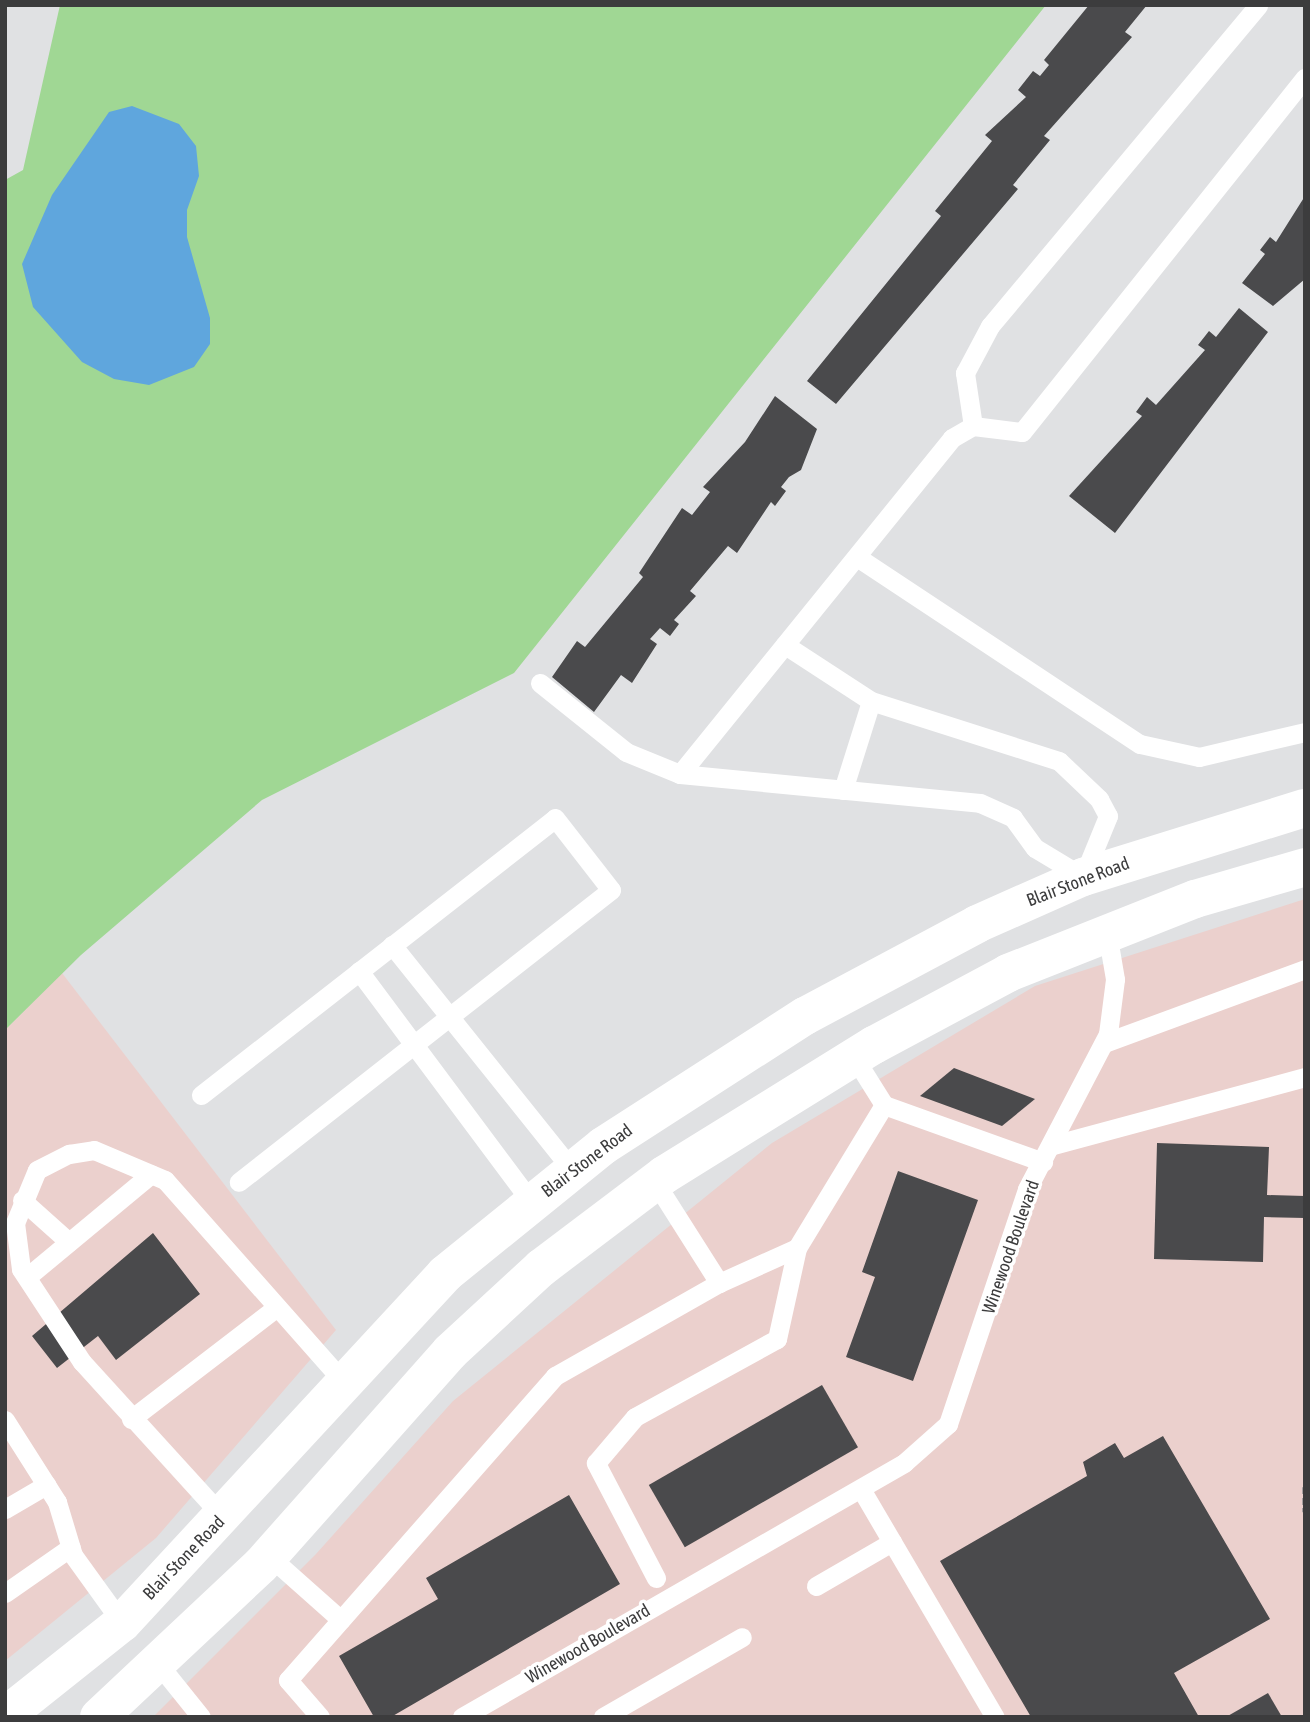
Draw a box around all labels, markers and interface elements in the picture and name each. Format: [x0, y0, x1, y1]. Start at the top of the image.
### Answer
street label: Blair Stone Road [1024, 853, 1132, 911]
street label: Blair Stone Road [537, 1120, 637, 1202]
street label: Winewood Boulevard [978, 1177, 1044, 1317]
street label: Blair Stone Road [139, 1512, 229, 1604]
street label: Winewood Boulevard [522, 1600, 654, 1688]

